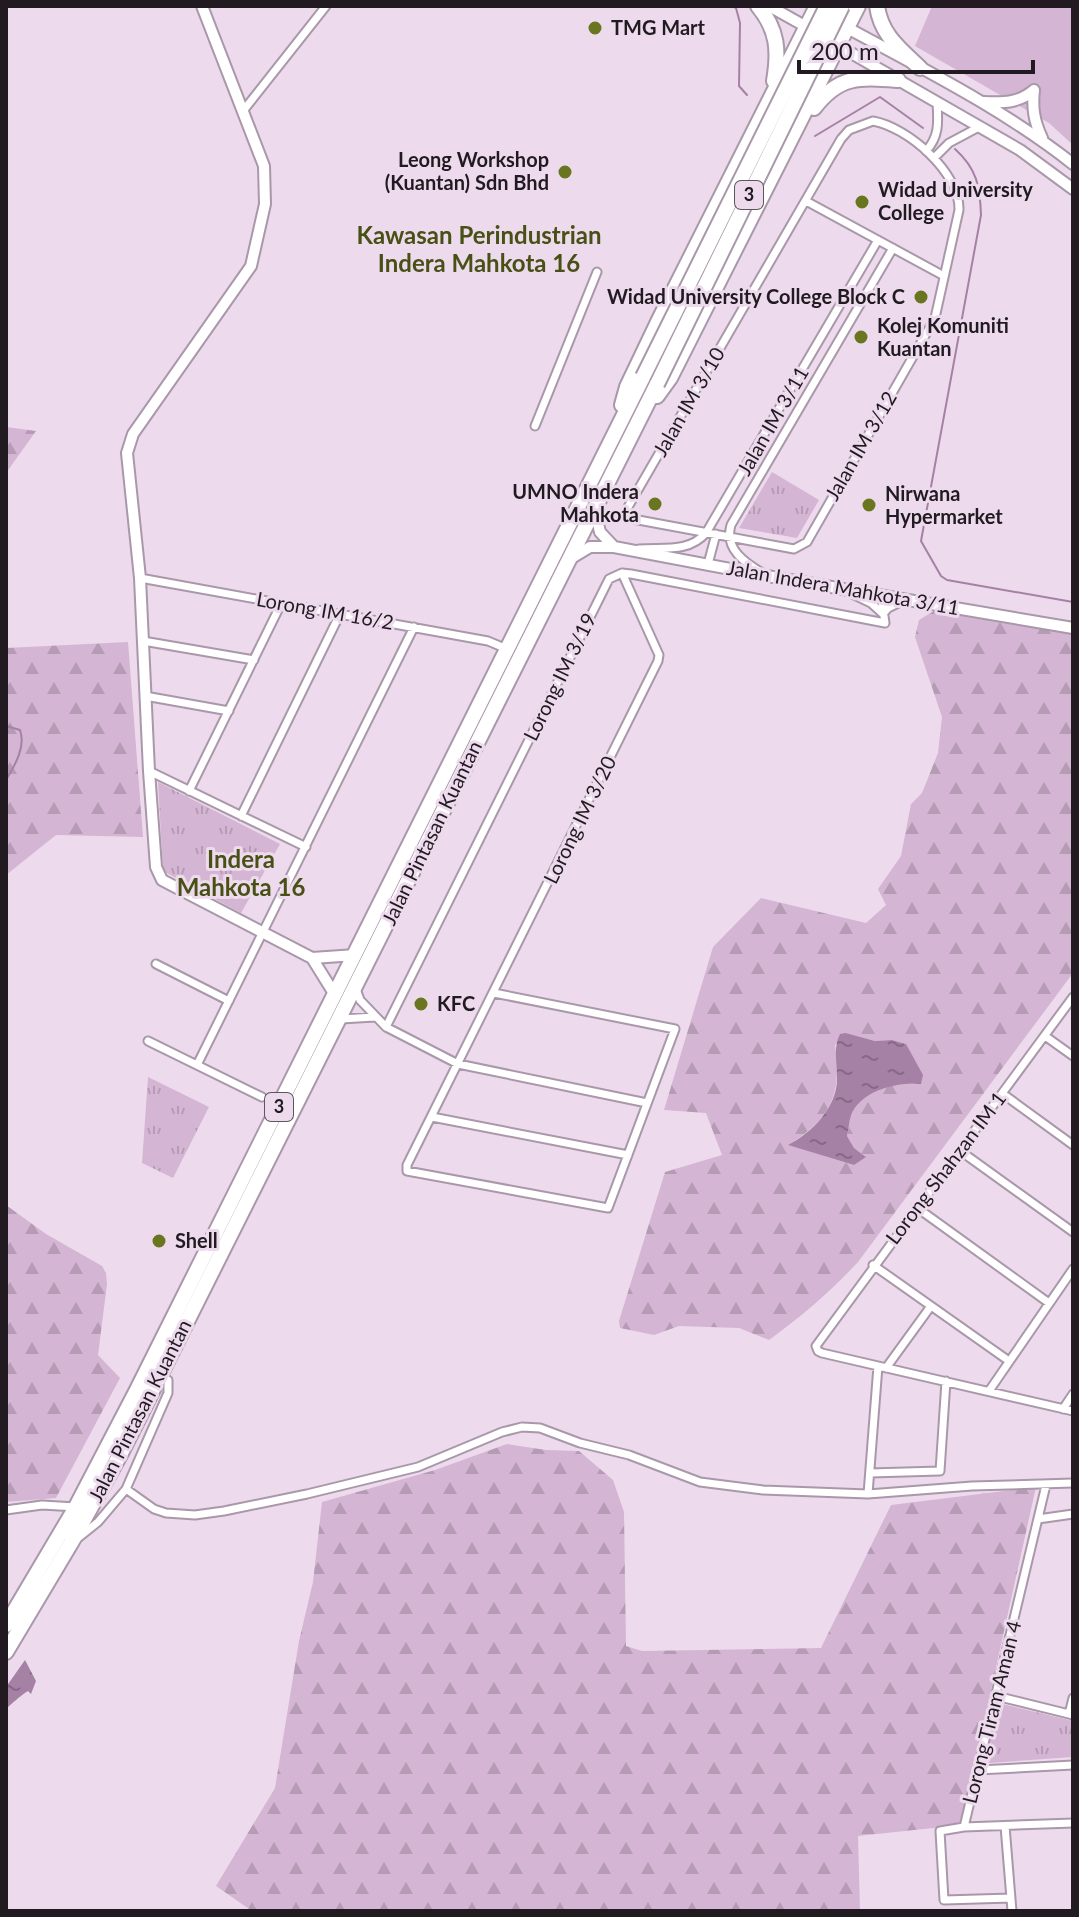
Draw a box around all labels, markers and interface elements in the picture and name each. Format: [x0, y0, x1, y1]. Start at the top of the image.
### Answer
place label: TMG Mart [611, 15, 706, 39]
marker: TMG Mart [586, 19, 604, 37]
scale bar [799, 24, 1033, 74]
text: 200 m [811, 36, 879, 65]
place label: Leong Workshop (Kuantan) Sdn Bhd [385, 147, 549, 194]
marker: Leong Workshop (Kuantan) Sdn Bhd [556, 163, 574, 181]
place label: Widad University College [878, 177, 1033, 224]
road number: 3 [735, 181, 763, 209]
marker: Widad University College [853, 193, 871, 211]
district label: Kawasan Perindustrian Indera Mahkota 16 [357, 220, 601, 277]
place label: Widad University College Block C [607, 284, 905, 308]
marker: Widad University College Block C [912, 288, 930, 306]
place label: Kolej Komuniti Kuantan [877, 313, 1009, 360]
marker: Kolej Komuniti Kuantan [852, 328, 870, 346]
street label: Jalan IM 3/10 [647, 343, 729, 460]
street label: Jalan IM 3/11 [731, 362, 813, 479]
street label: Jalan IM 3/12 [819, 387, 901, 504]
place label: UMNO Indera Mahkota [512, 479, 639, 526]
place label: Nirwana Hypermarket [885, 481, 1003, 528]
marker: UMNO Indera Mahkota [646, 495, 664, 513]
marker: Nirwana Hypermarket [860, 496, 878, 514]
street label: Jalan Indera Mahkota 3/11 [725, 555, 961, 619]
street label: Lorong IM 16/2 [255, 586, 396, 634]
street label: Lorong IM 3/19 [518, 609, 600, 744]
street label: Jalan Pintasan Kuantan [376, 737, 486, 929]
street label: Lorong IM 3/20 [538, 752, 620, 887]
district label: Indera Mahkota 16 [177, 844, 305, 901]
place label: KFC [437, 991, 475, 1015]
marker: KFC [412, 995, 430, 1013]
street label: Lorong Shahzan IM 1 [880, 1086, 1010, 1248]
road number: 3 [265, 1093, 293, 1121]
place label: Shell [175, 1228, 218, 1252]
marker: Shell [150, 1232, 168, 1250]
street label: Jalan Pintasan Kuantan [83, 1315, 196, 1506]
street label: Lorong Tiram Aman 4 [957, 1618, 1025, 1806]

